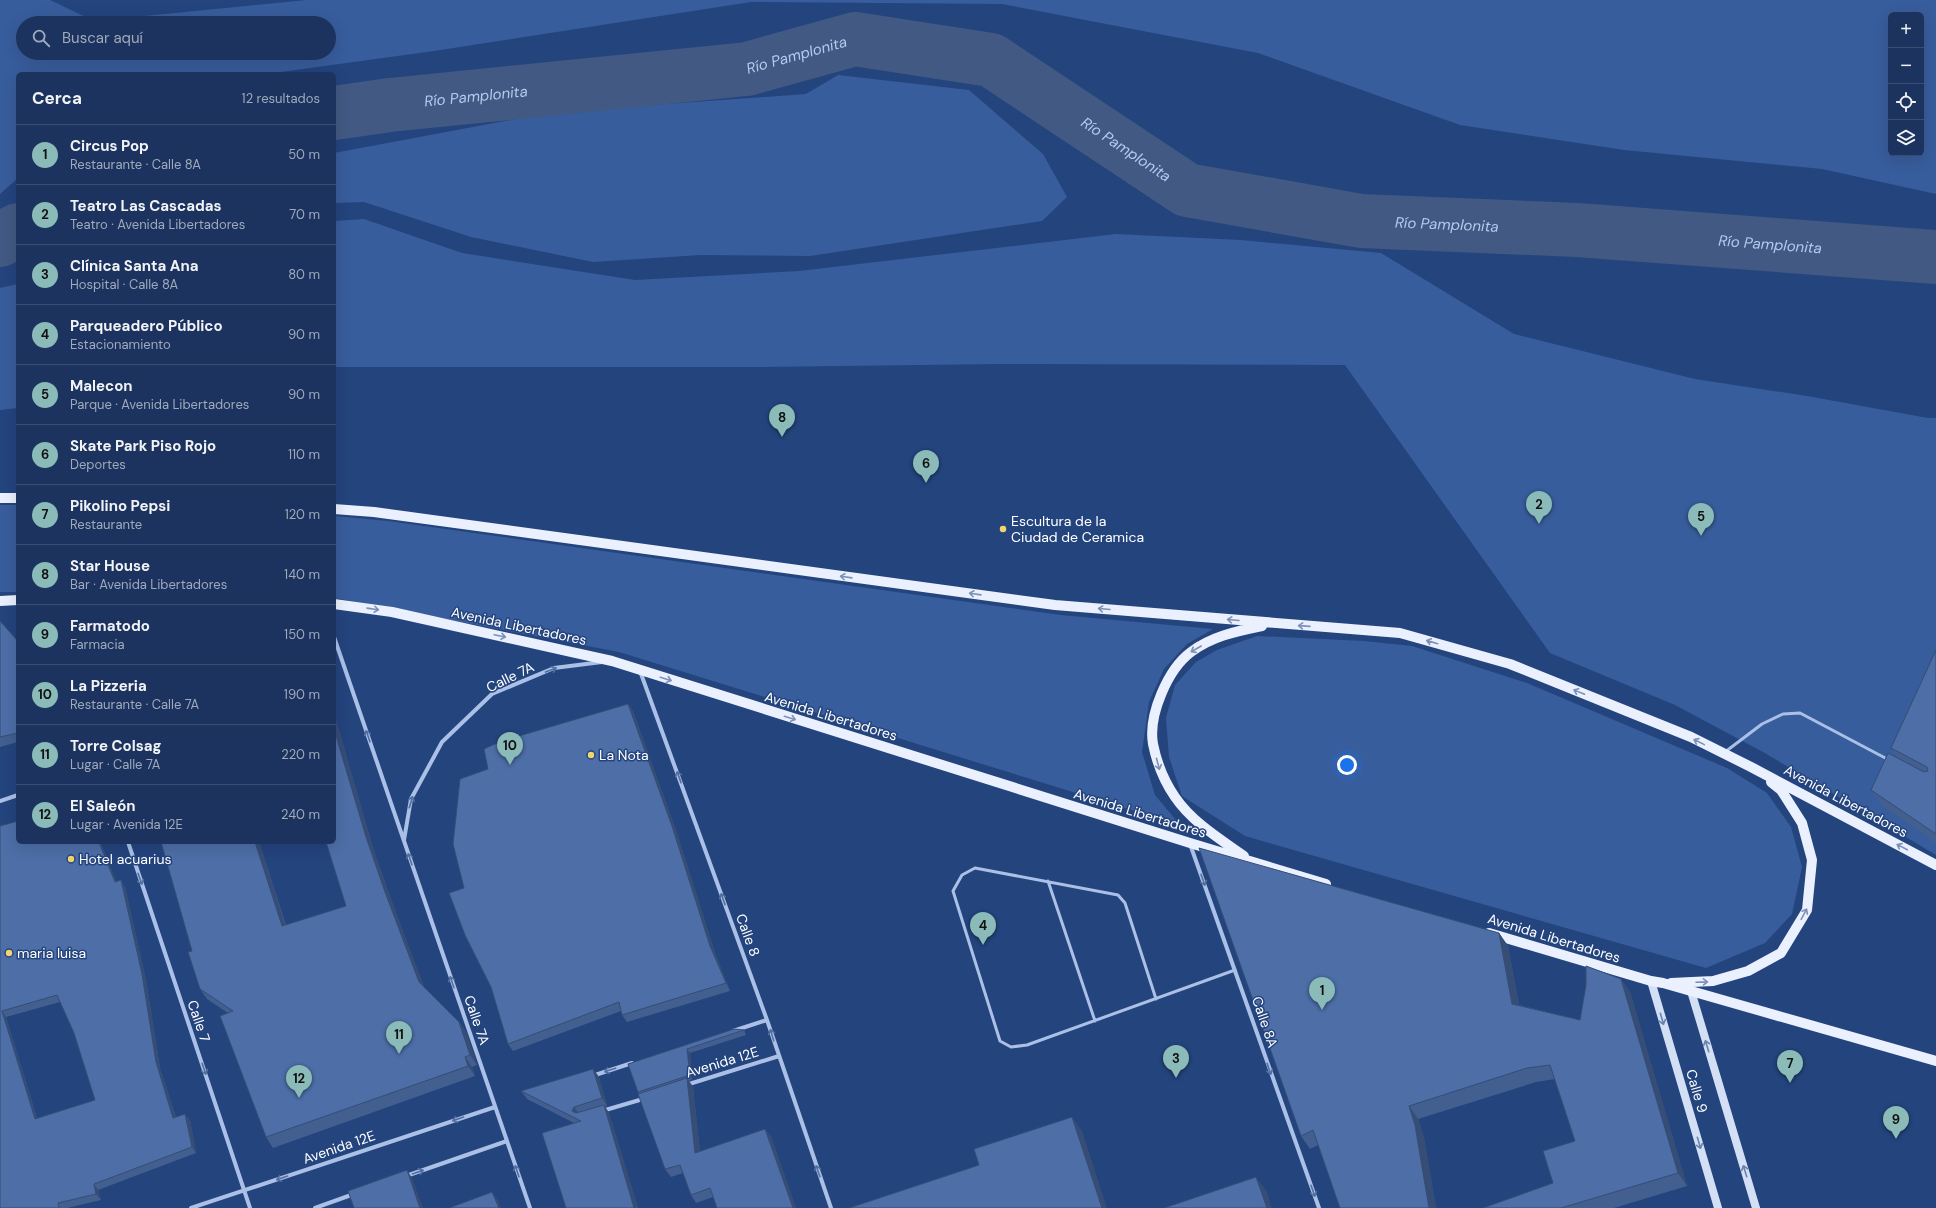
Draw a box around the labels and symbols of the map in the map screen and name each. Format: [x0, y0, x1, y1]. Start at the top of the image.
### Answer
water label: Río Pamplonita [744, 32, 849, 79]
water label: Río Pamplonita [423, 81, 529, 111]
water label: Río Pamplonita [1077, 112, 1175, 187]
water label: Río Pamplonita [1395, 212, 1499, 237]
water label: Río Pamplonita [1718, 231, 1823, 258]
pin: 8 [769, 404, 795, 437]
pin: 6 [913, 450, 939, 483]
pin: 2 [1526, 491, 1552, 524]
pin: 5 [1688, 503, 1714, 536]
place label: Escultura de la Ciudad de Ceramica [1011, 512, 1144, 546]
marker: Escultura de la Ciudad de Ceramica [998, 524, 1008, 534]
one-way arrow [840, 573, 853, 581]
one-way arrow [969, 590, 982, 598]
street label: Avenida Libertadores [450, 603, 588, 649]
one-way arrow [366, 605, 379, 613]
one-way arrow [1098, 605, 1111, 613]
one-way arrow [1227, 617, 1240, 624]
one-way arrow [1298, 623, 1311, 630]
one-way arrow [493, 632, 506, 640]
one-way arrow [1426, 638, 1439, 645]
one-way arrow [1190, 646, 1202, 654]
street label: Calle 7A [483, 658, 537, 696]
one-way arrow [544, 666, 557, 673]
one-way arrow [660, 676, 673, 683]
street label: Avenida Libertadores [762, 687, 900, 745]
one-way arrow [1574, 688, 1586, 695]
one-way arrow [784, 715, 797, 722]
one-way arrow [364, 730, 371, 743]
pin: 10 [497, 732, 523, 765]
one-way arrow [1694, 737, 1706, 745]
place label: La Nota [599, 746, 649, 764]
marker: La Nota [586, 750, 596, 760]
your location [1337, 755, 1357, 775]
one-way arrow [1155, 757, 1163, 770]
street label: Avenida Libertadores [1781, 761, 1911, 841]
one-way arrow [674, 771, 682, 783]
street label: Avenida Libertadores [1071, 784, 1209, 842]
one-way arrow [408, 796, 415, 809]
one-way arrow [1896, 843, 1908, 850]
place label: Hotel acuarius [79, 850, 172, 868]
one-way arrow [406, 853, 413, 866]
marker: Hotel acuarius [66, 854, 76, 864]
one-way arrow [137, 872, 144, 885]
one-way arrow [1199, 874, 1207, 886]
one-way arrow [719, 894, 727, 906]
one-way arrow [1801, 908, 1808, 920]
street label: Avenida Libertadores [1485, 909, 1623, 967]
street label: Calle 8 [732, 911, 764, 959]
pin: 4 [970, 912, 996, 945]
place label: maria luisa [17, 944, 86, 962]
marker: maria luisa [4, 948, 14, 958]
one-way arrow [448, 976, 456, 988]
pin: 1 [1309, 977, 1335, 1010]
one-way arrow [1695, 978, 1708, 985]
street label: Calle 7A [460, 993, 494, 1047]
street label: Calle 8A [1248, 994, 1282, 1050]
street label: Calle 7 [183, 998, 215, 1044]
one-way arrow [1659, 1012, 1666, 1025]
pin: 11 [386, 1021, 412, 1054]
one-way arrow [768, 1028, 775, 1041]
one-way arrow [1703, 1040, 1710, 1053]
street label: Avenida 12E [683, 1042, 761, 1082]
pin: 3 [1163, 1045, 1189, 1078]
pin: 7 [1777, 1050, 1803, 1083]
one-way arrow [200, 1062, 208, 1074]
one-way arrow [1266, 1062, 1274, 1074]
pin: 12 [286, 1065, 312, 1098]
one-way arrow [604, 1067, 617, 1074]
street label: Calle 9 [1682, 1067, 1712, 1115]
pin: 9 [1883, 1106, 1909, 1139]
one-way arrow [452, 1116, 465, 1123]
street label: Avenida 12E [300, 1126, 378, 1168]
one-way arrow [1696, 1136, 1703, 1149]
one-way arrow [1741, 1164, 1748, 1177]
one-way arrow [513, 1165, 520, 1178]
one-way arrow [814, 1165, 821, 1178]
one-way arrow [411, 1168, 424, 1175]
one-way arrow [276, 1175, 288, 1183]
one-way arrow [1309, 1185, 1317, 1197]

